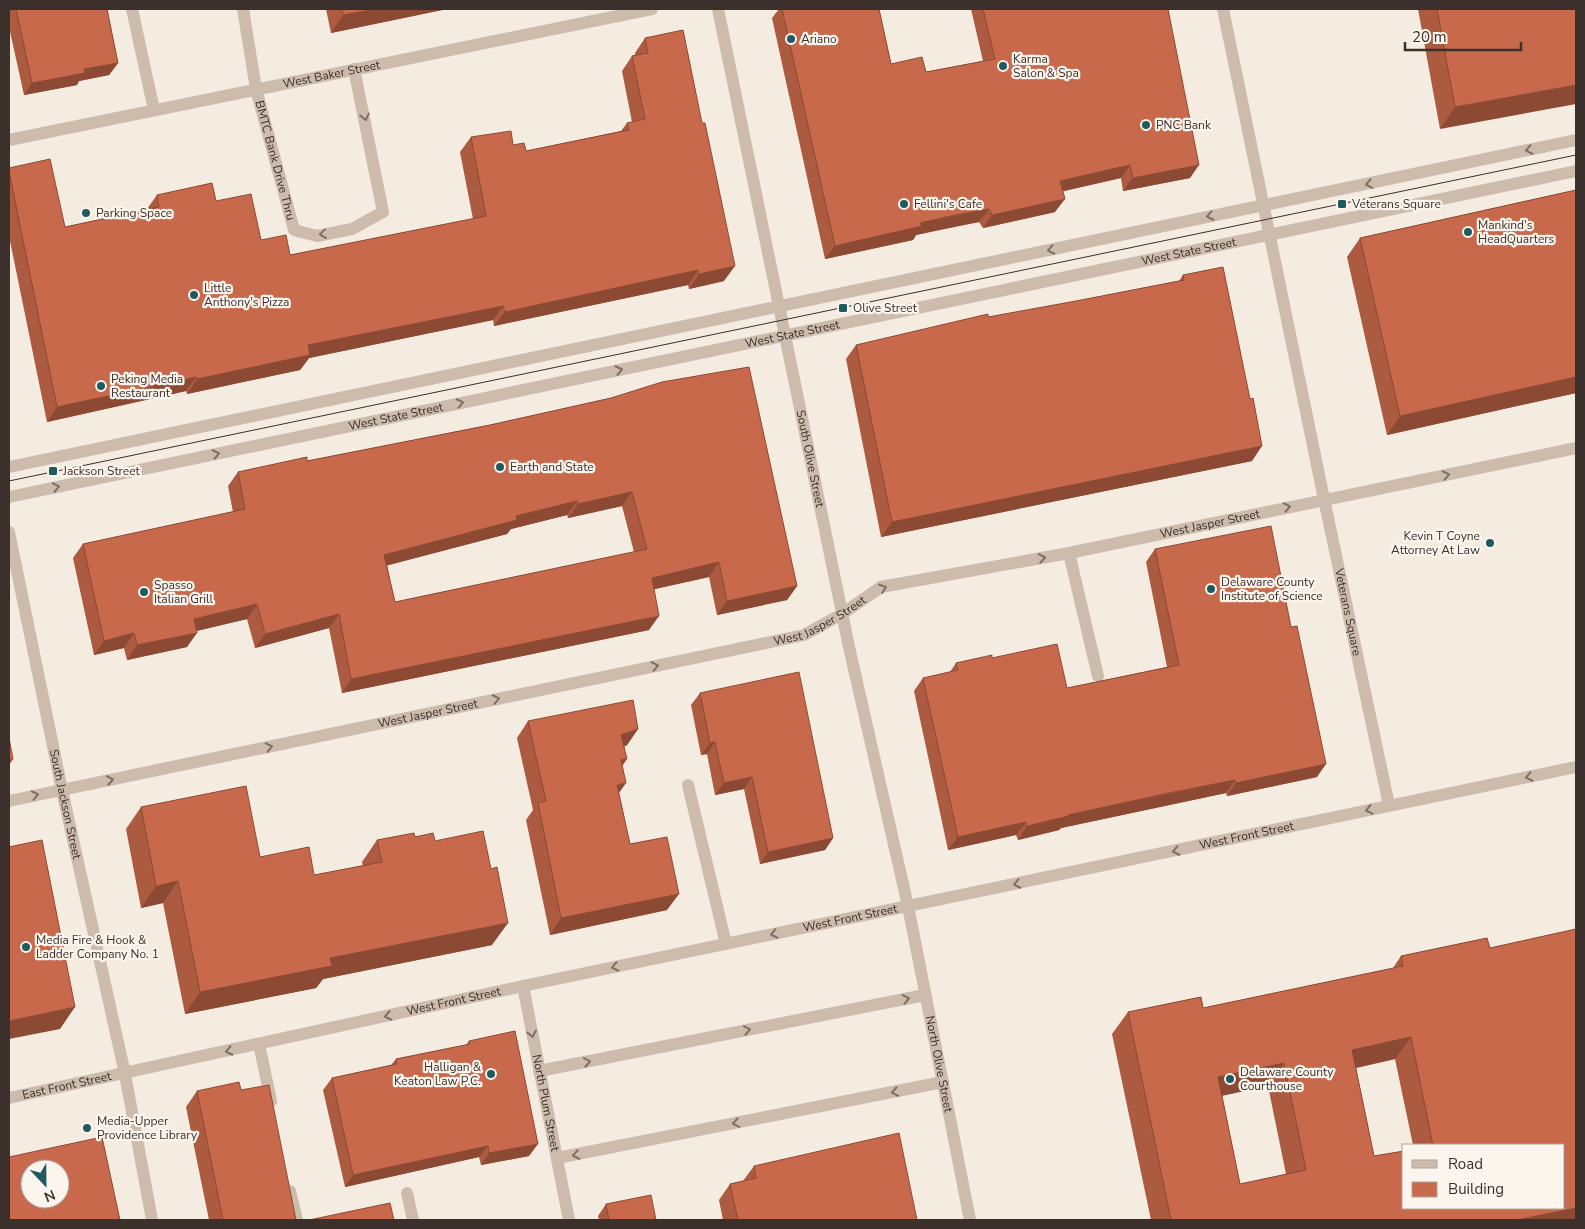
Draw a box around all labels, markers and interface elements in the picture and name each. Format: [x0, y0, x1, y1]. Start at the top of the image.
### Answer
scale bar [1405, 20, 1521, 52]
text: 20 m [1412, 27, 1447, 47]
place label: Ariano [801, 31, 837, 47]
marker: Ariano [785, 33, 797, 45]
place label: Karma Salon & Spa [1013, 51, 1079, 81]
street label: West Baker Street [281, 56, 382, 92]
marker: Karma Salon & Spa [997, 60, 1009, 72]
street label: BMTC Bank Drive Thru [251, 99, 299, 222]
one-way arrow [359, 112, 370, 121]
place label: PNC Bank [1156, 117, 1212, 133]
marker: PNC Bank [1140, 119, 1152, 131]
one-way arrow [1524, 145, 1533, 155]
one-way arrow [1365, 178, 1374, 188]
place label: Fellini's Cafe [914, 196, 982, 212]
place label: Veterans Square [1351, 196, 1441, 212]
marker: Fellini's Cafe [898, 198, 910, 210]
marker: Veterans Square [1336, 198, 1348, 210]
place label: Parking Space [96, 205, 172, 221]
marker: Parking Space [80, 207, 92, 219]
one-way arrow [1206, 211, 1215, 221]
place label: Mankind's HeadQuarters [1478, 217, 1555, 247]
marker: Mankind's HeadQuarters [1462, 226, 1474, 238]
one-way arrow [318, 228, 326, 239]
street label: West State Street [1140, 234, 1238, 269]
one-way arrow [1047, 244, 1056, 254]
place label: Little Anthony's Pizza [204, 280, 289, 310]
marker: Little Anthony's Pizza [188, 289, 200, 301]
place label: Olive Street [853, 300, 918, 316]
marker: Olive Street [837, 302, 849, 314]
street label: West State Street [743, 316, 842, 352]
one-way arrow [615, 365, 624, 376]
place label: Peking Media Restaurant [111, 371, 183, 401]
marker: Peking Media Restaurant [95, 380, 107, 392]
one-way arrow [456, 398, 465, 409]
street label: West State Street [347, 399, 445, 434]
street label: South Olive Street [793, 409, 828, 509]
one-way arrow [211, 449, 220, 460]
place label: Earth and State [510, 459, 594, 475]
marker: Earth and State [494, 461, 506, 473]
place label: Jackson Street [62, 463, 141, 479]
marker: Jackson Street [47, 465, 59, 477]
one-way arrow [1442, 470, 1450, 480]
one-way arrow [52, 483, 61, 493]
one-way arrow [1282, 502, 1291, 513]
street label: West Jasper Street [1159, 506, 1262, 542]
place label: Kevin T Coyne Attorney At Law [1391, 528, 1480, 558]
marker: Kevin T Coyne Attorney At Law [1484, 537, 1496, 549]
one-way arrow [1038, 553, 1046, 563]
street label: Veterans Square [1331, 566, 1365, 657]
place label: Delaware County Institute of Science [1221, 574, 1323, 604]
place label: Spasso Italian Grill [154, 577, 214, 607]
marker: Delaware County Institute of Science [1205, 583, 1217, 595]
one-way arrow [878, 584, 887, 594]
marker: Spasso Italian Grill [138, 586, 150, 598]
street label: West Jasper Street [772, 591, 870, 649]
one-way arrow [651, 661, 660, 672]
street label: West Jasper Street [377, 695, 480, 732]
one-way arrow [492, 695, 501, 705]
one-way arrow [264, 743, 273, 753]
street label: South Jackson Street [46, 748, 85, 861]
one-way arrow [1524, 771, 1533, 781]
one-way arrow [105, 775, 114, 786]
one-way arrow [31, 791, 40, 801]
one-way arrow [1365, 804, 1374, 815]
street label: West Front Street [1198, 818, 1296, 853]
one-way arrow [1172, 845, 1181, 856]
one-way arrow [1013, 879, 1022, 889]
street label: West Front Street [801, 900, 899, 936]
one-way arrow [770, 928, 779, 939]
place label: Media Fire & Hook & Ladder Company No. 1 [36, 932, 159, 962]
marker: Media Fire & Hook & Ladder Company No. 1 [20, 941, 32, 953]
one-way arrow [611, 961, 620, 972]
street label: West Front Street [405, 983, 503, 1019]
one-way arrow [902, 994, 910, 1004]
one-way arrow [384, 1010, 393, 1021]
street label: North Olive Street [922, 1014, 957, 1115]
one-way arrow [742, 1026, 751, 1036]
one-way arrow [526, 1030, 537, 1038]
one-way arrow [225, 1045, 234, 1056]
street label: North Plum Street [529, 1053, 563, 1153]
one-way arrow [583, 1057, 592, 1068]
place label: Halligan & Keaton Law P.C. [394, 1059, 482, 1089]
place label: Delaware County Courthouse [1240, 1064, 1334, 1094]
street label: East Front Street [21, 1068, 113, 1103]
marker: Halligan & Keaton Law P.C. [485, 1068, 497, 1080]
marker: Delaware County Courthouse [1224, 1073, 1236, 1085]
one-way arrow [891, 1086, 900, 1096]
place label: Media-Upper Providence Library [97, 1113, 198, 1143]
one-way arrow [731, 1117, 740, 1128]
marker: Media-Upper Providence Library [81, 1122, 93, 1134]
legend [1402, 1144, 1565, 1209]
one-way arrow [572, 1149, 581, 1159]
text: Road [1448, 1154, 1483, 1174]
north arrow [20, 1159, 70, 1209]
text: Building [1448, 1179, 1504, 1199]
text: N [41, 1185, 58, 1206]

